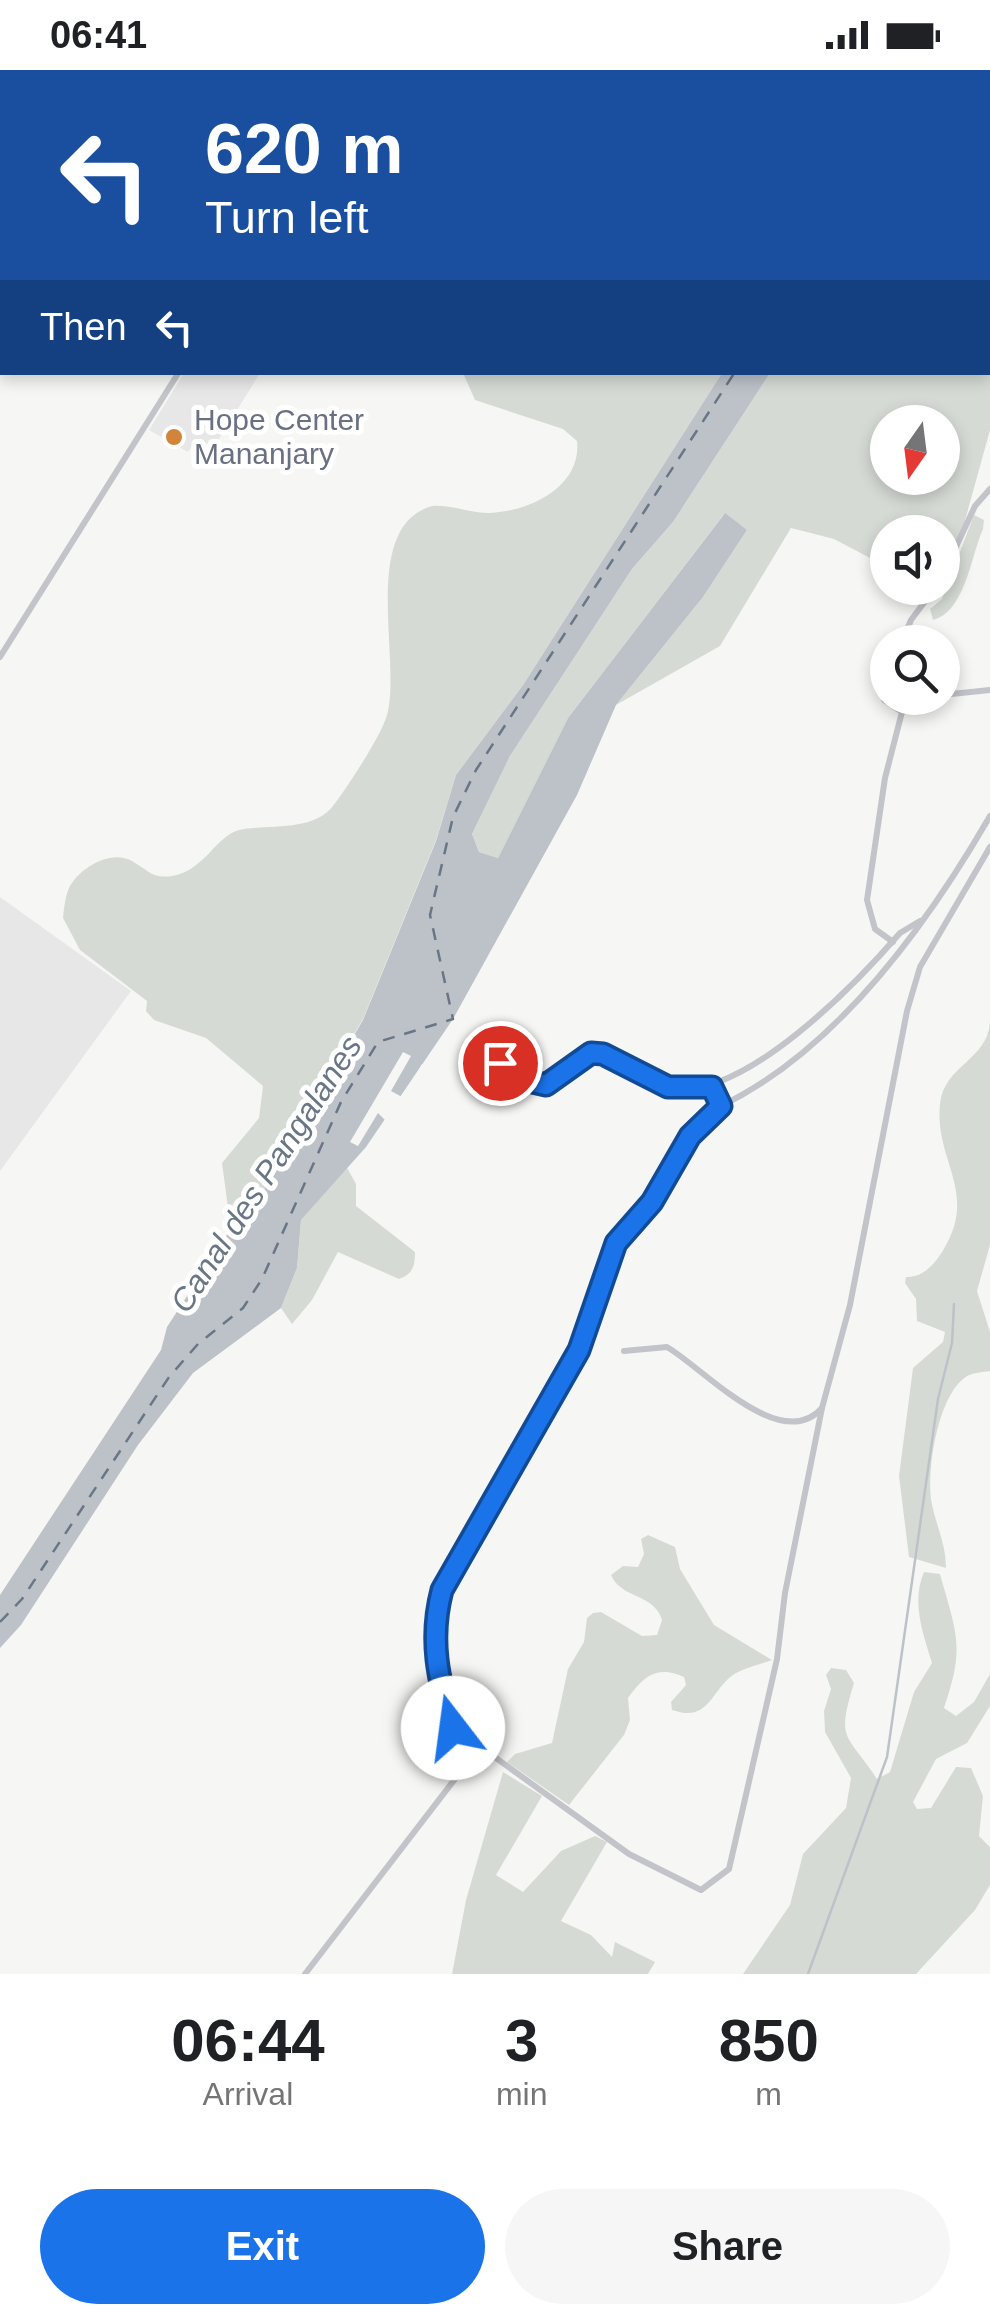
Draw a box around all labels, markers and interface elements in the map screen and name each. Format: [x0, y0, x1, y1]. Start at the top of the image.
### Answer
text: 06:41 [50, 14, 147, 56]
icon: left [40, 110, 170, 240]
text: 620 m [205, 110, 403, 188]
text: Turn left [205, 192, 368, 243]
icon: left [147, 300, 202, 355]
text: Then [40, 306, 127, 348]
place label: Hope Center Mananjary [194, 403, 364, 470]
north arrow [870, 405, 960, 495]
map controls [870, 405, 960, 715]
marker: Hope Center Mananjary [163, 426, 185, 448]
button: sound [870, 515, 960, 605]
button: search [870, 625, 960, 715]
pin [458, 1021, 543, 1106]
water label: Canal des Pangalanes [163, 1029, 369, 1319]
icon: arrive [473, 1036, 528, 1091]
position arrow [401, 1676, 505, 1780]
text: 06:44 [171, 2007, 325, 2074]
text: 3 [505, 2007, 538, 2074]
text: 850 [719, 2007, 819, 2074]
text: Arrival [203, 2076, 293, 2112]
text: min [496, 2076, 547, 2112]
text: m [755, 2076, 782, 2112]
button: Exit [40, 2189, 485, 2304]
button: Share [505, 2189, 950, 2304]

